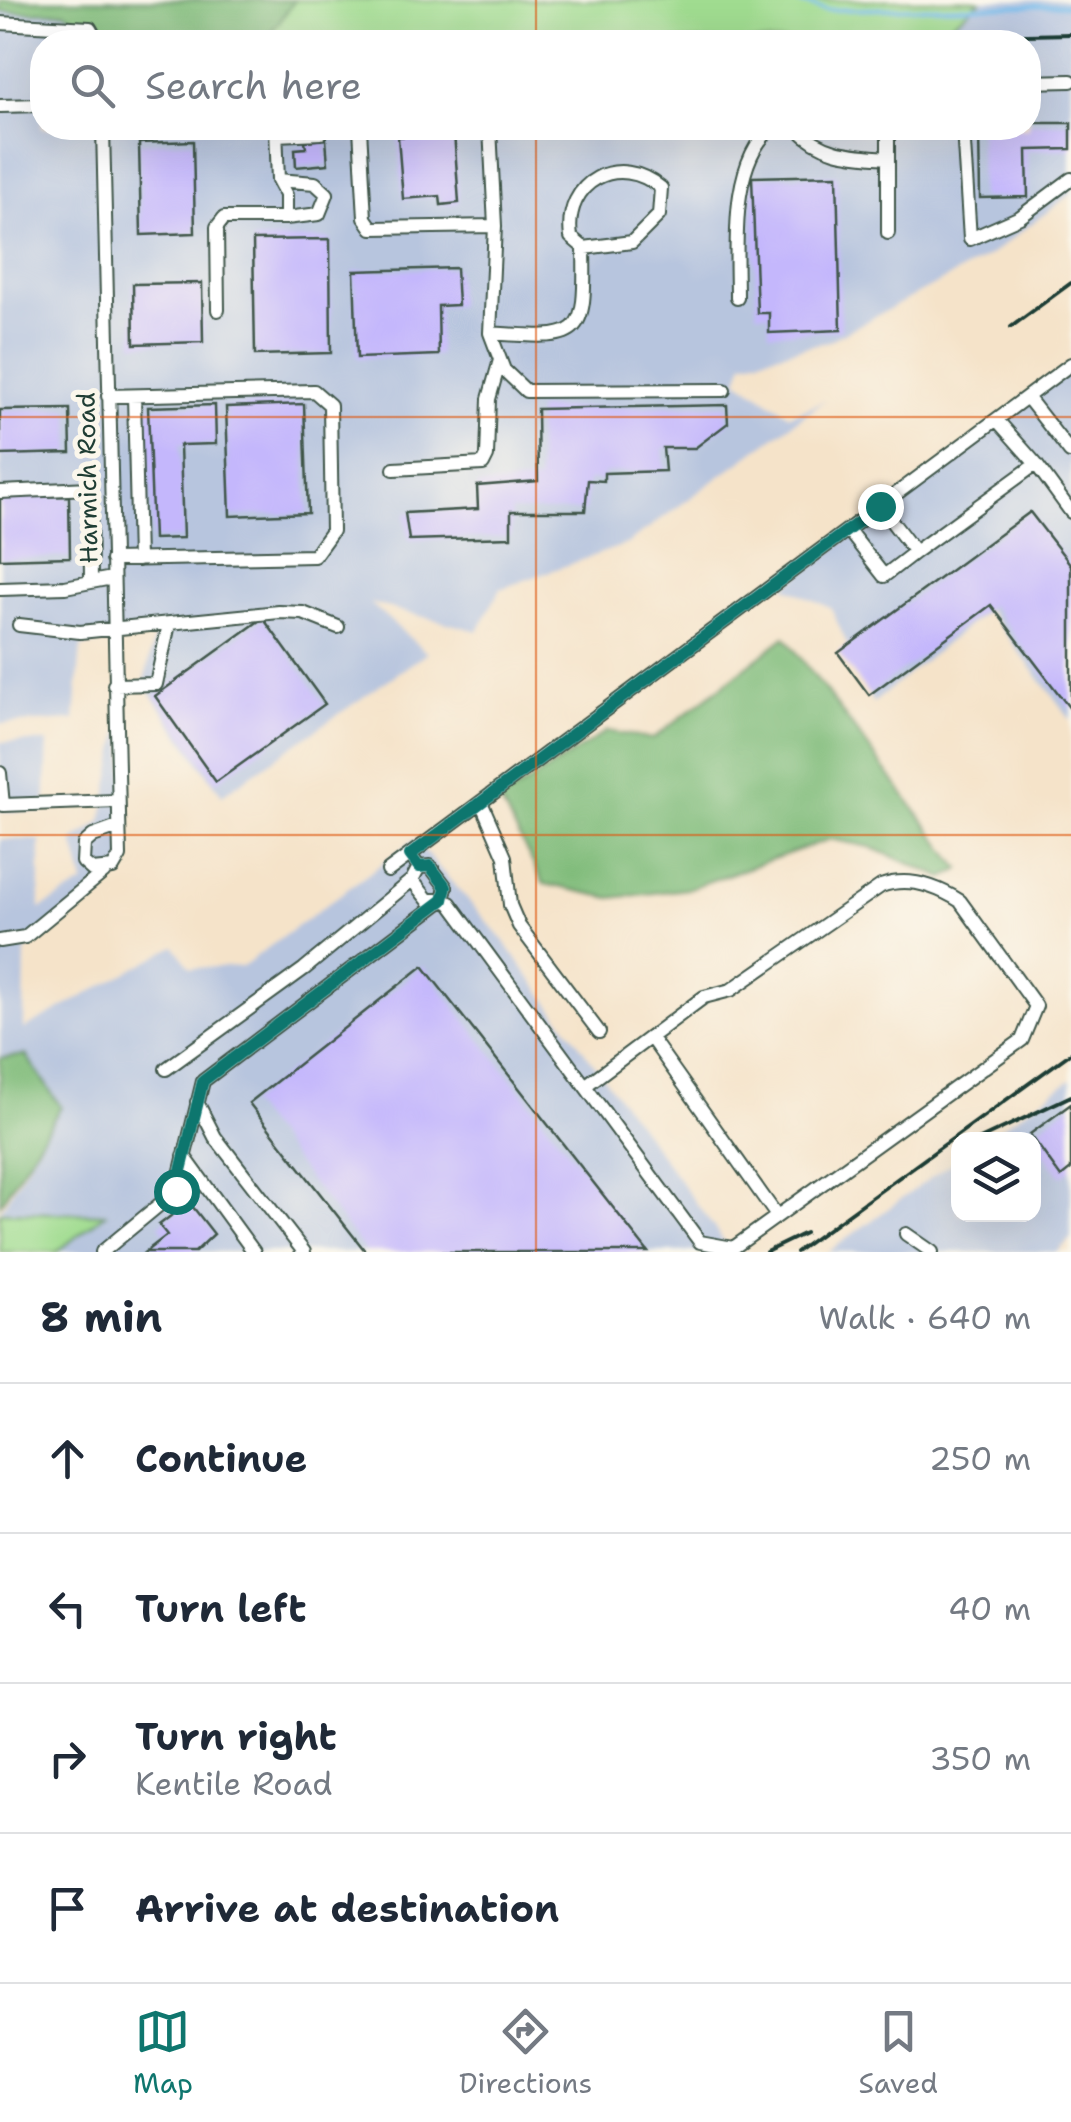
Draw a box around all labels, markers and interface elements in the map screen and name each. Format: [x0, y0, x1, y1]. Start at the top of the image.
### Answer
search box [30, 30, 1041, 140]
icon: search [65, 58, 120, 113]
text: Search here [145, 60, 362, 111]
street label: Harmich Road [69, 392, 105, 564]
route end [858, 484, 904, 530]
map controls [951, 1132, 1041, 1222]
button: layers [951, 1132, 1041, 1222]
route start [154, 1169, 200, 1215]
text: 8 min [40, 1289, 162, 1345]
text: Walk · 640 m [819, 1296, 1031, 1339]
icon: ahead [40, 1431, 95, 1486]
text: Continue [135, 1433, 307, 1484]
text: 250 m [929, 1437, 1031, 1480]
icon: left [40, 1581, 95, 1636]
text: Turn left [135, 1583, 307, 1634]
text: 40 m [948, 1587, 1031, 1630]
text: Turn right [135, 1711, 337, 1762]
icon: right [40, 1731, 95, 1786]
text: 350 m [929, 1737, 1031, 1780]
text: Kentile Road [135, 1762, 333, 1805]
icon: arrive [40, 1881, 95, 1936]
text: Arrive at destination [135, 1883, 559, 1934]
tab: Map [133, 2004, 193, 2102]
tab: Directions [459, 2004, 592, 2102]
tab: Saved [858, 2004, 938, 2102]

